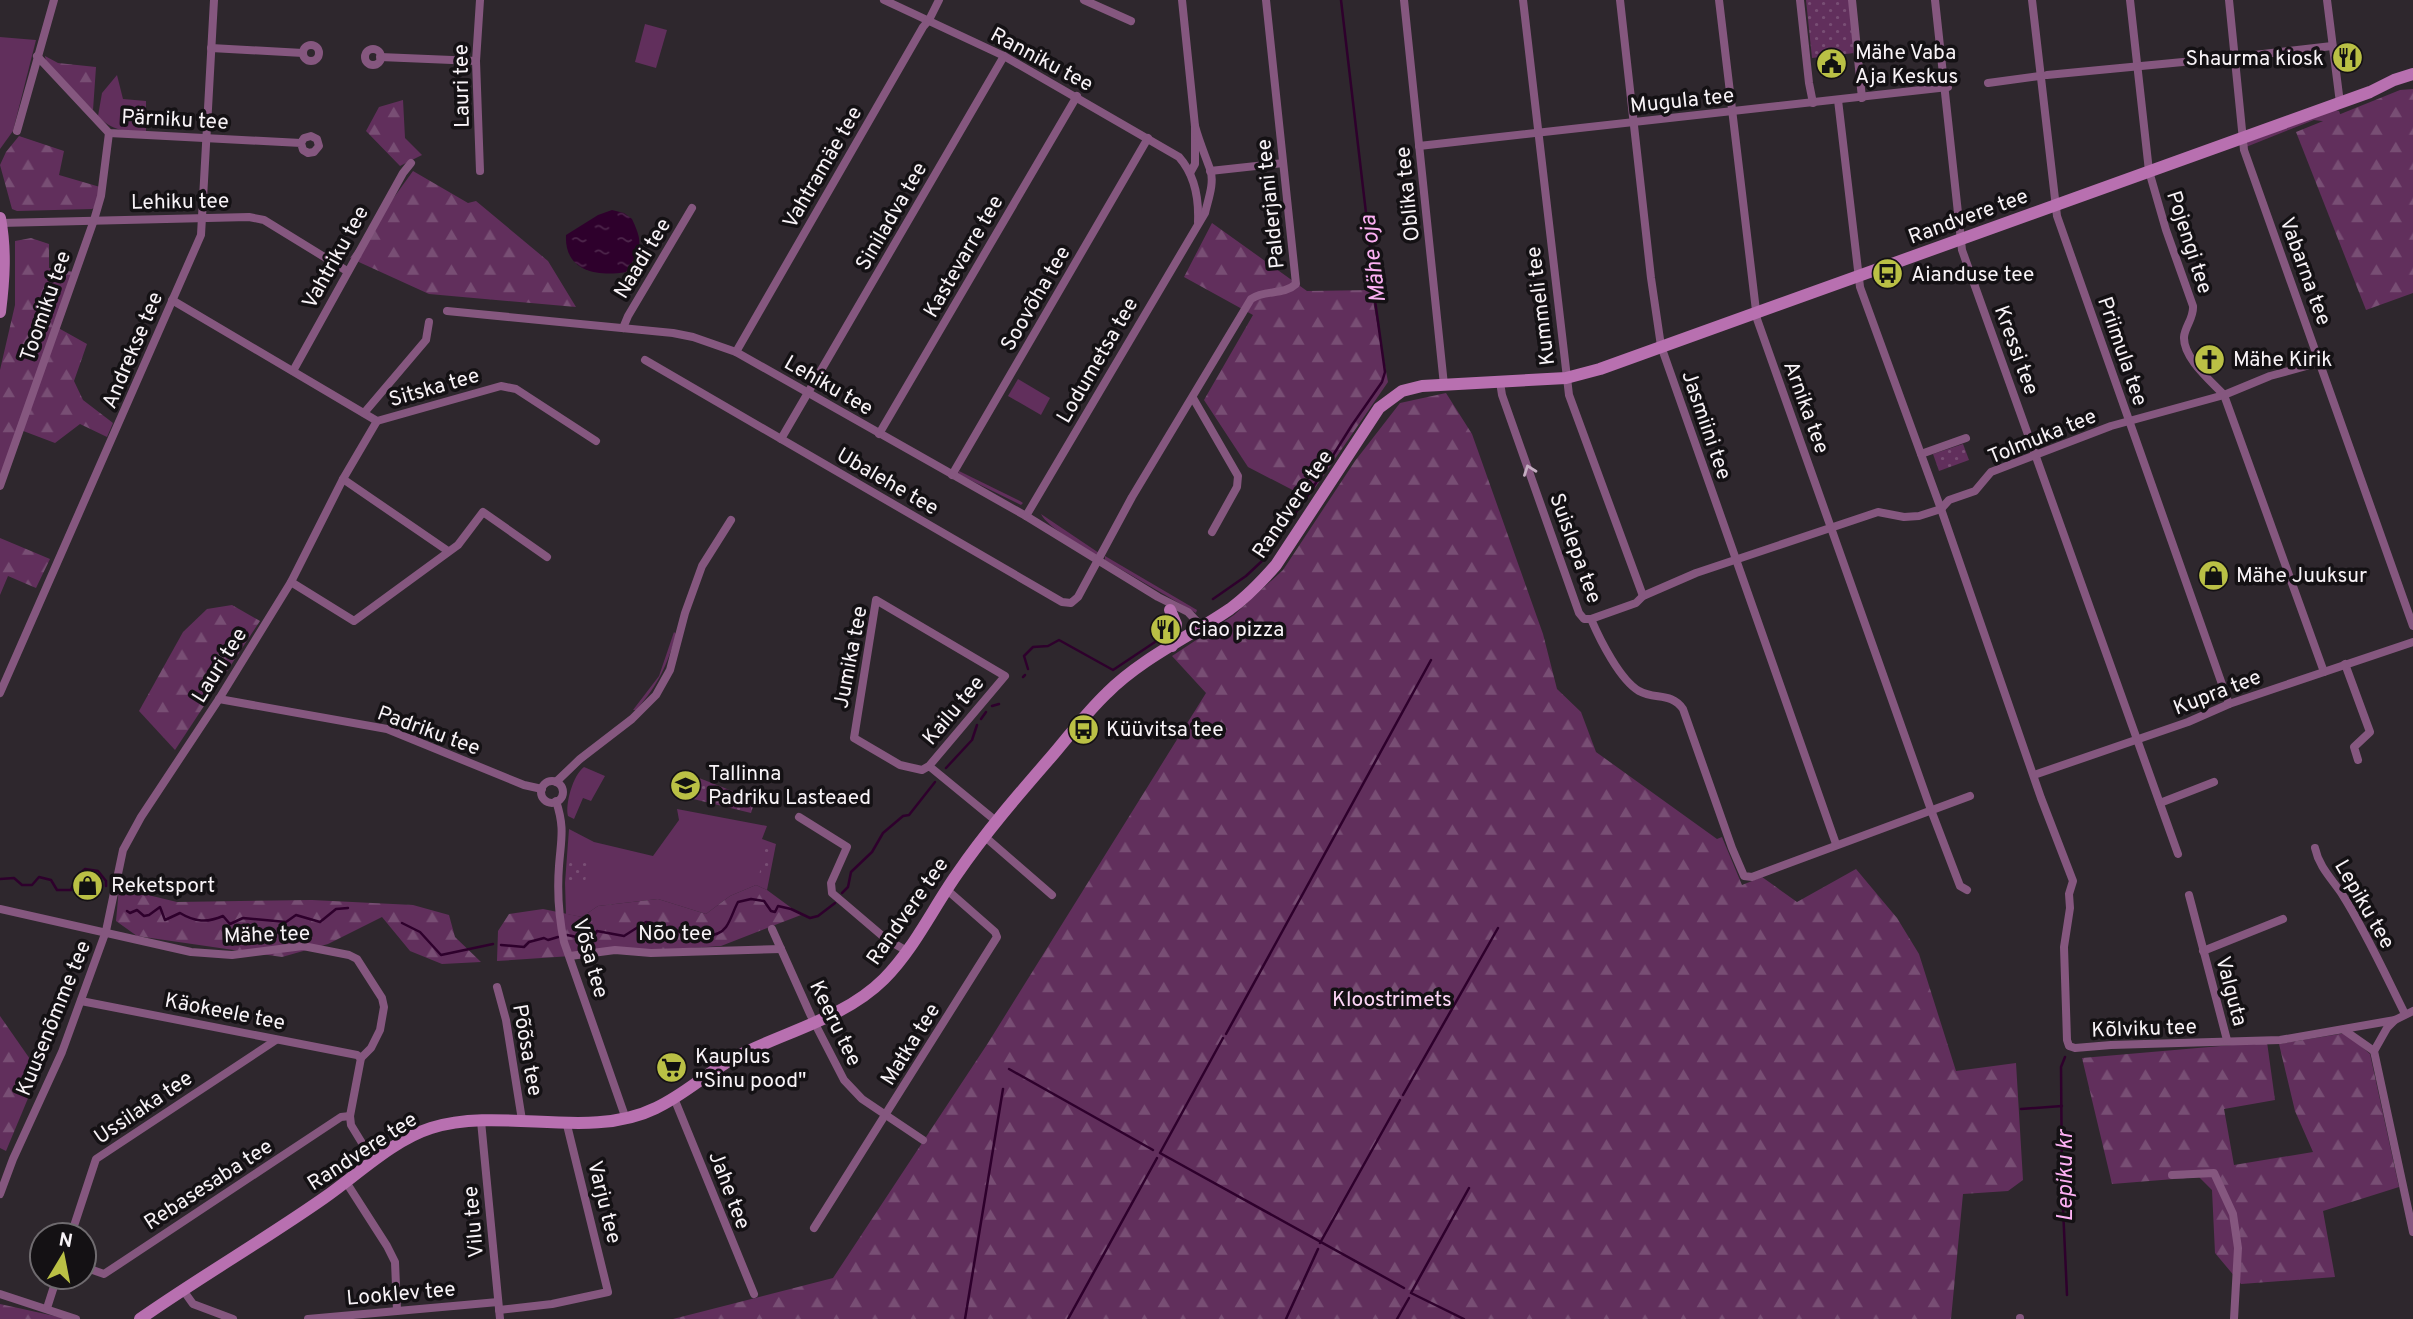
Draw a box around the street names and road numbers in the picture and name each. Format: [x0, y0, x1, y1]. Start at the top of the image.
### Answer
street label: Ranniku tee [985, 22, 1097, 99]
street label: Lauri tee [448, 44, 477, 128]
street label: Mugula tee [1629, 83, 1736, 120]
street label: Vahtramäe tee [777, 102, 869, 234]
street label: Pärniku tee [121, 104, 229, 137]
street label: Palderjani tee [1251, 138, 1292, 270]
street label: Oblika tee [1390, 145, 1427, 243]
street label: Siniladva tee [850, 158, 934, 276]
street label: Randvere tee [1905, 183, 2032, 252]
street label: Lehiku tee [131, 188, 230, 217]
street label: Pojengi tee [2159, 188, 2218, 297]
street label: Kastevarre tee [918, 191, 1010, 323]
street label: Vahtriku tee [297, 202, 376, 314]
street label: Naadi tee [609, 213, 678, 304]
street label: Vabarna tee [2273, 214, 2337, 329]
street label: Soovõha tee [995, 241, 1077, 356]
street label: Kummeli tee [1521, 245, 1562, 367]
street label: Toomiku tee [15, 248, 78, 365]
street label: Andrekse tee [97, 288, 170, 413]
street label: Lodumetsa tee [1051, 293, 1145, 428]
street label: Priimula tee [2090, 293, 2153, 410]
street label: Kressi tee [1987, 302, 2044, 399]
street label: Lehiku tee [779, 350, 878, 423]
street label: Arnika tee [1776, 357, 1835, 458]
street label: Sitska tee [386, 363, 483, 414]
street label: Jasmiini tee [1674, 367, 1737, 484]
street label: Tolmuka tee [1984, 403, 2101, 471]
street label: Ubalehe tee [831, 442, 943, 522]
street label: Randvere tee [1247, 445, 1340, 565]
street label: Suislepa tee [1542, 490, 1607, 607]
street label: Jumika tee [828, 604, 875, 711]
street label: Lauri tee [187, 623, 254, 708]
street label: Kupra tee [2170, 664, 2265, 722]
street label: Kailu tee [917, 671, 991, 751]
street label: Padriku tee [373, 700, 484, 763]
street label: Randvere tee [861, 853, 955, 971]
street label: Lepiku tee [2327, 855, 2400, 954]
street label: Võsa tee [565, 915, 614, 1001]
street label: Mähe tee [223, 921, 311, 950]
street label: Nõo tee [638, 921, 712, 948]
street label: Kuusenõmme tee [11, 937, 98, 1100]
street label: Valguta [2208, 954, 2253, 1029]
street label: Keeru tee [802, 976, 867, 1071]
street label: Käokeele tee [162, 988, 287, 1037]
street label: Matka tee [875, 999, 947, 1091]
street label: Põõsa tee [505, 1002, 548, 1098]
street label: Kõlviku tee [2091, 1014, 2197, 1045]
street label: Ussilaka tee [89, 1065, 198, 1151]
street label: Randvere tee [303, 1107, 423, 1198]
street label: Rebasesaba tee [139, 1134, 278, 1237]
street label: Jahe tee [701, 1148, 756, 1233]
street label: Varju tee [580, 1158, 627, 1247]
street label: Vilu tee [458, 1185, 491, 1259]
street label: Looklev tee [345, 1276, 457, 1313]

